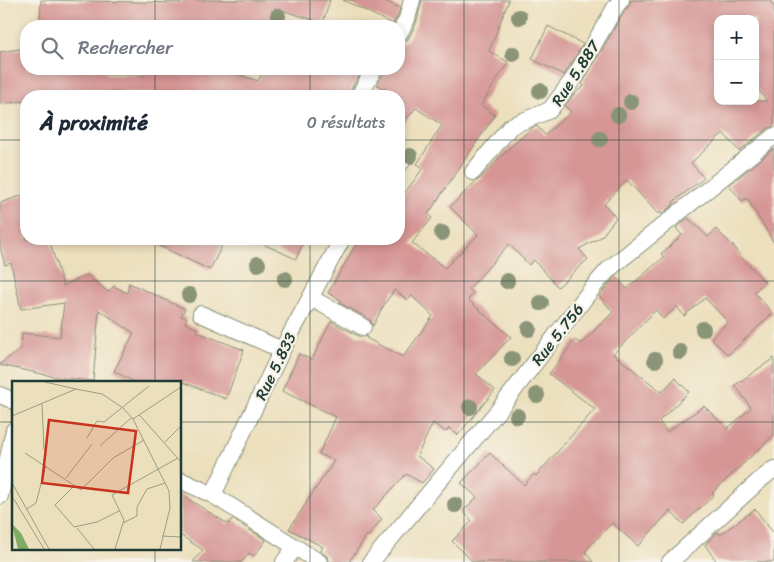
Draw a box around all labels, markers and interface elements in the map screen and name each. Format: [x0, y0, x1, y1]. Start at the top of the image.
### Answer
map controls [714, 15, 759, 105]
button: + [714, 15, 759, 60]
search box [20, 20, 405, 75]
text: Rechercher [78, 31, 173, 64]
icon: search [38, 34, 66, 62]
street label: Rue 5.887 [543, 34, 608, 112]
button: − [714, 60, 759, 105]
text: À proximité [40, 104, 148, 142]
text: 0 résultats [307, 108, 385, 137]
street label: Rue 5.756 [523, 297, 591, 372]
street label: Rue 5.833 [247, 327, 304, 405]
inset map [12, 381, 181, 550]

